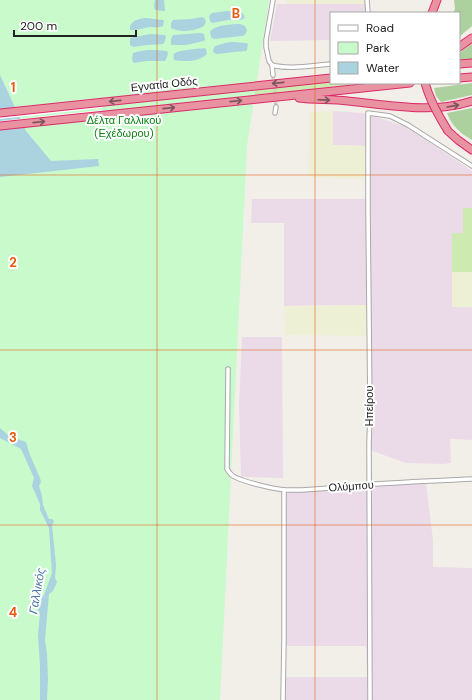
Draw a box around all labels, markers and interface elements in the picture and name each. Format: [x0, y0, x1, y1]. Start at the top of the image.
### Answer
text: B [232, 5, 240, 22]
scale bar [14, 12, 136, 38]
legend [330, 12, 460, 84]
text: 200 m [20, 18, 57, 34]
text: Road [366, 20, 394, 36]
text: Park [366, 40, 390, 56]
text: Water [366, 60, 400, 76]
street label: Εγνατία Οδός [130, 74, 198, 94]
text: 1 [11, 79, 15, 96]
one-way arrow [272, 80, 285, 87]
one-way arrow [317, 96, 330, 103]
one-way arrow [109, 97, 122, 104]
one-way arrow [229, 97, 242, 105]
one-way arrow [446, 102, 459, 110]
one-way arrow [162, 104, 175, 112]
park label: Δέλτα Γαλλικού (Εχέδωρου) [87, 113, 161, 140]
one-way arrow [32, 118, 45, 125]
text: 2 [9, 254, 17, 271]
street label: Ηπείρου [362, 386, 376, 426]
text: 3 [9, 429, 17, 446]
street label: Ολύμπου [328, 477, 374, 495]
water label: Γαλλικός [25, 567, 49, 615]
text: 4 [9, 604, 17, 621]

